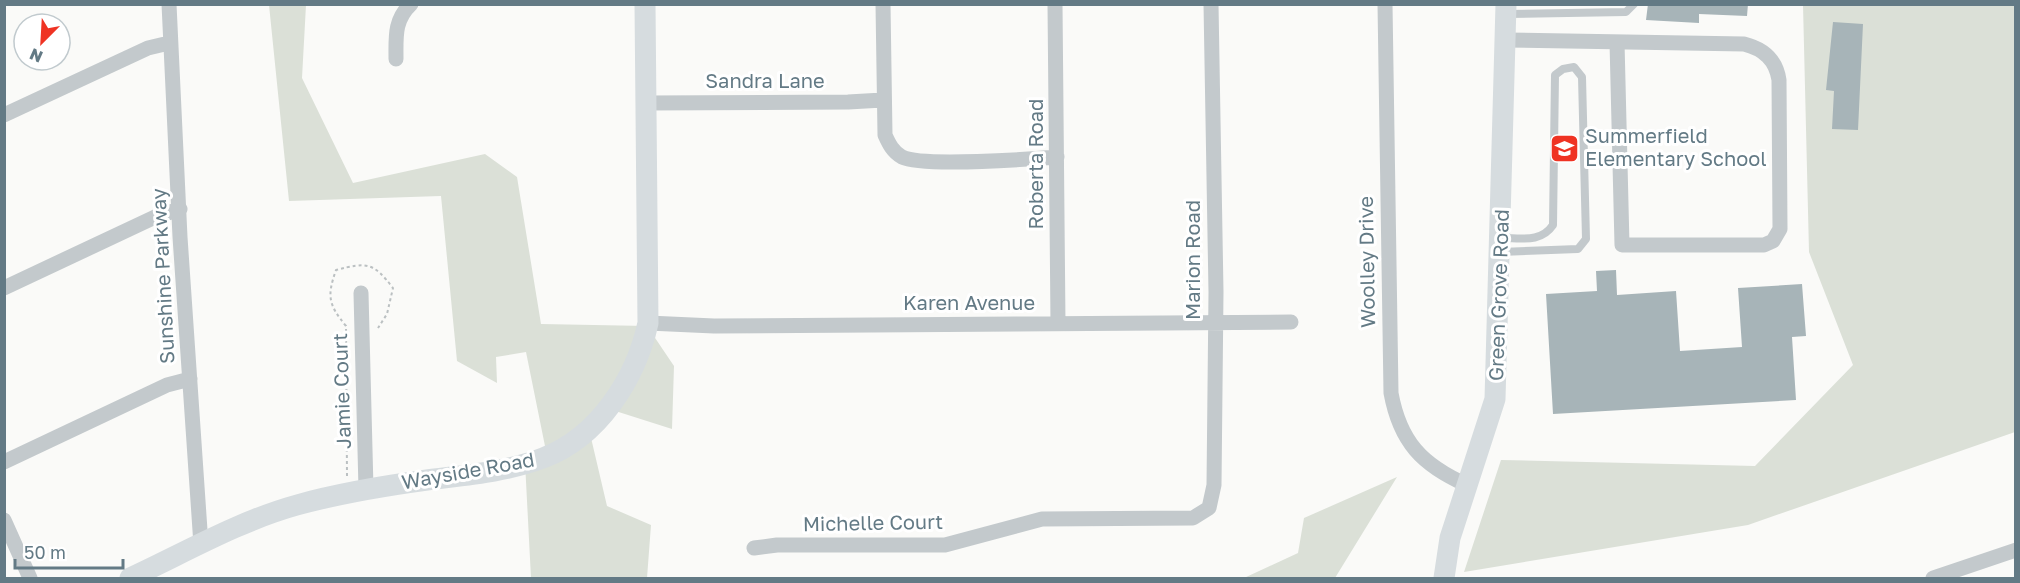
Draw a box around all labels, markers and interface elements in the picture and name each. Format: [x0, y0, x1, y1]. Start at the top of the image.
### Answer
north arrow [12, 12, 72, 72]
text: N [26, 44, 46, 67]
street label: Sandra Lane [705, 68, 825, 92]
street label: Roberta Road [1023, 99, 1047, 229]
place label: Summerfield Elementary School [1585, 123, 1767, 170]
school or university icon: Summerfield Elementary School [1548, 132, 1580, 164]
street label: Sunshine Parkway [145, 188, 179, 364]
street label: Woolley Drive [1353, 196, 1379, 328]
street label: Marion Road [1180, 200, 1204, 320]
street label: Green Grove Road [1483, 209, 1513, 381]
street label: Karen Avenue [903, 290, 1035, 314]
street label: Jamie Court [327, 333, 355, 449]
street label: Wayside Road [400, 447, 536, 493]
street label: Michelle Court [803, 509, 943, 535]
scale bar [15, 532, 123, 570]
text: 50 m [24, 541, 66, 563]

